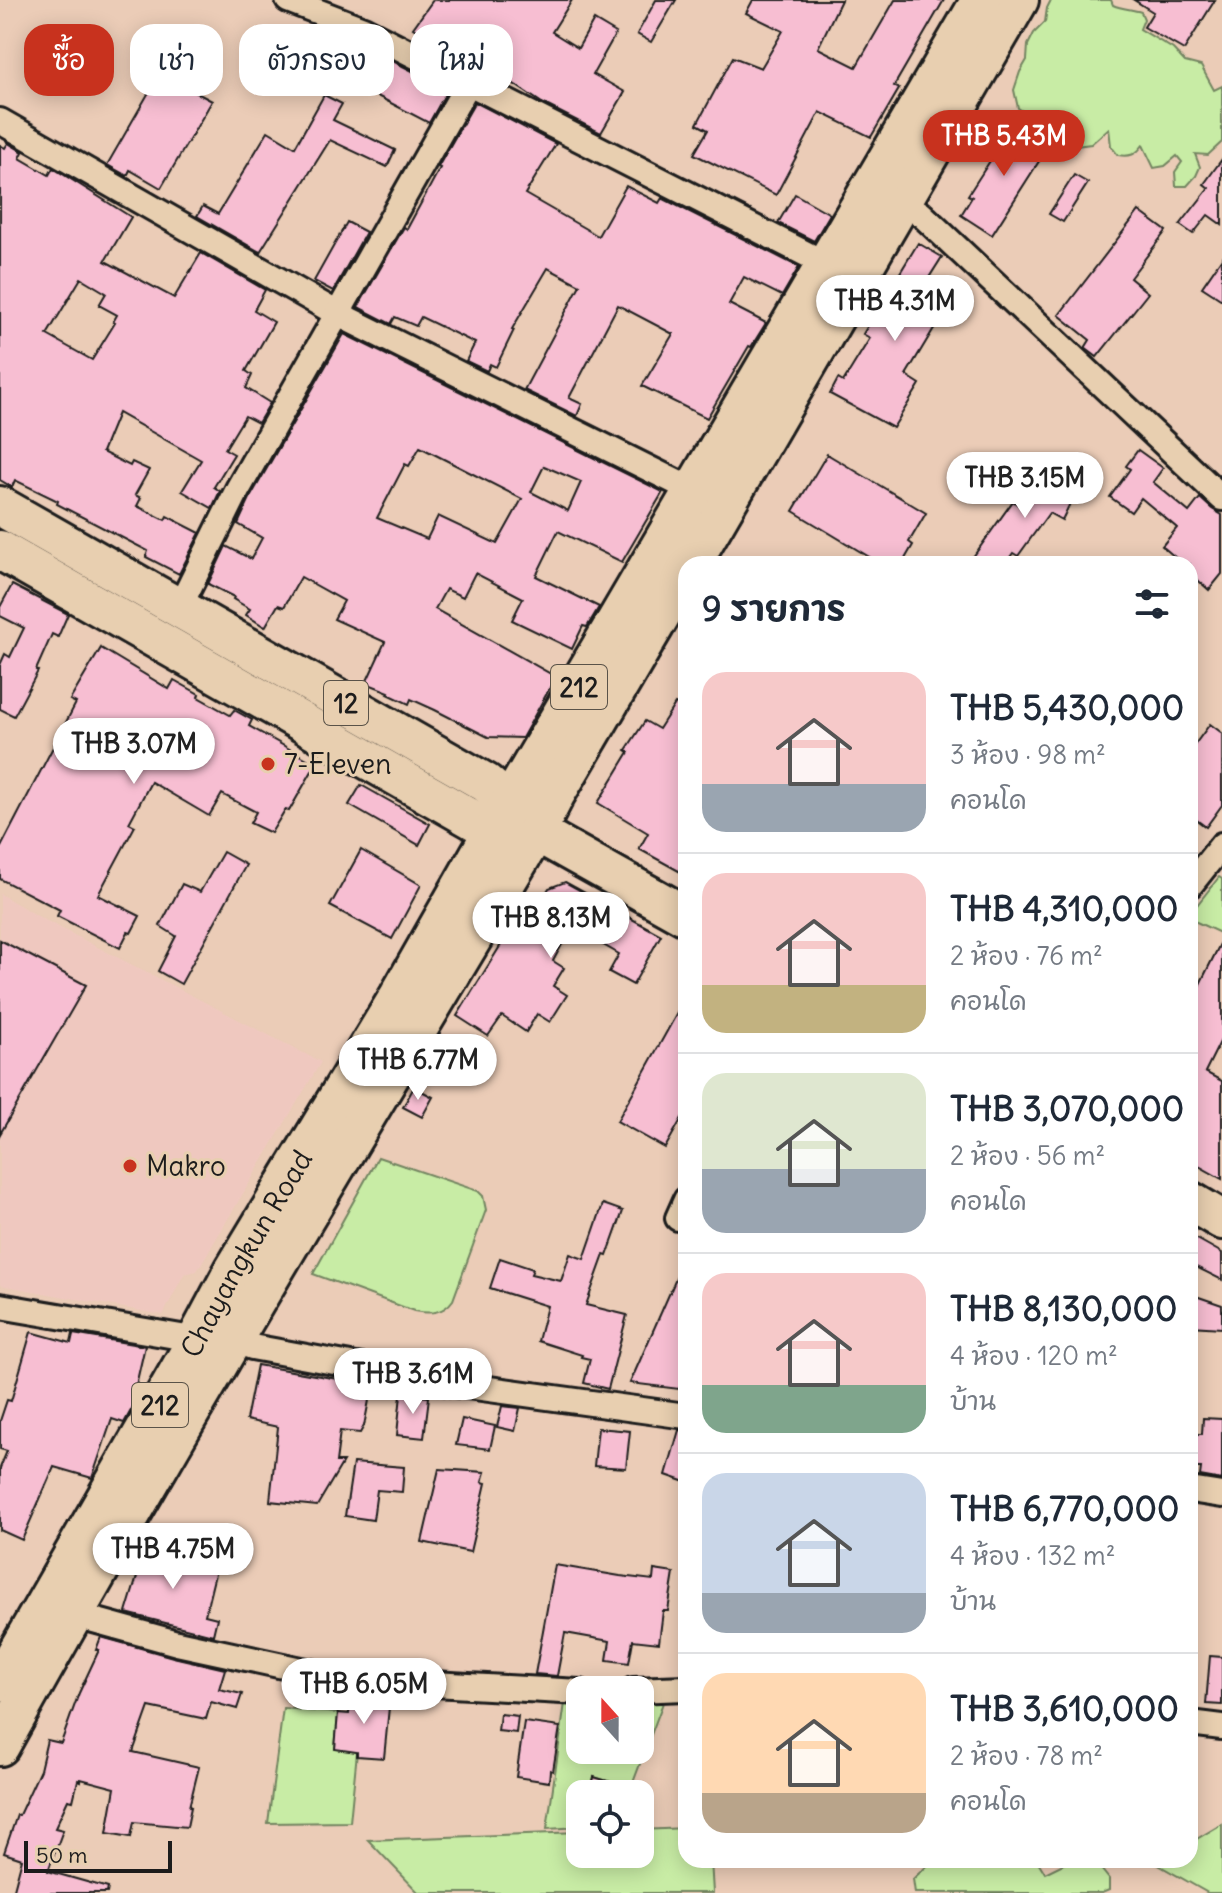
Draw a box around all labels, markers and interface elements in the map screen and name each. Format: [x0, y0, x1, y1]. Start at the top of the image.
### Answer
chip: ซื้อ [24, 24, 114, 96]
chip: เช่า [130, 24, 223, 96]
chip: ตัวกรอง [239, 24, 394, 96]
chip: ใหม่ [410, 24, 513, 96]
pin: THB 5.43M [912, 110, 1096, 178]
text: THB 5.43M [941, 119, 1067, 152]
pin: THB 4.31M [803, 275, 987, 343]
text: THB 4.31M [834, 284, 956, 317]
pin: THB 3.15M [933, 452, 1117, 520]
text: THB 3.15M [965, 461, 1085, 494]
icon: filters [1130, 582, 1174, 626]
text: 9 รายการ [702, 587, 846, 630]
road number: 212 [551, 665, 607, 709]
road number: 12 [324, 681, 368, 725]
text: THB 5,430,000 [950, 686, 1184, 729]
icon: home [766, 704, 862, 800]
pin: THB 3.07M [42, 718, 226, 786]
text: THB 3.07M [71, 727, 197, 760]
text: 3 ห้อง · 98 m² [950, 738, 1106, 771]
place label: 7-Eleven [284, 746, 391, 782]
marker: 7-Eleven [259, 755, 277, 773]
text: คอนโด [950, 783, 1027, 816]
text: THB 4,310,000 [950, 887, 1178, 930]
pin: THB 8.13M [459, 892, 643, 960]
text: THB 8.13M [490, 901, 612, 934]
icon: home [766, 905, 862, 1001]
text: 2 ห้อง · 76 m² [950, 939, 1103, 972]
text: คอนโด [950, 984, 1027, 1017]
pin: THB 6.77M [326, 1034, 510, 1102]
text: THB 6.77M [357, 1043, 479, 1076]
text: THB 3,070,000 [950, 1087, 1184, 1130]
icon: home [766, 1105, 862, 1201]
text: 2 ห้อง · 56 m² [950, 1139, 1105, 1172]
street label: Chayangkun Road [173, 1143, 320, 1364]
place label: Makro [146, 1148, 226, 1184]
marker: Makro [121, 1157, 139, 1175]
text: คอนโด [950, 1184, 1027, 1217]
text: THB 8,130,000 [950, 1287, 1177, 1330]
icon: home [766, 1305, 862, 1401]
text: 4 ห้อง · 120 m² [950, 1339, 1118, 1372]
pin: THB 3.61M [321, 1348, 505, 1416]
text: THB 3.61M [352, 1357, 474, 1390]
road number: 212 [132, 1383, 188, 1427]
text: บ้าน [950, 1384, 996, 1417]
text: THB 6,770,000 [950, 1487, 1179, 1530]
icon: home [766, 1505, 862, 1601]
pin: THB 4.75M [81, 1523, 265, 1591]
text: THB 4.75M [111, 1532, 235, 1565]
text: 4 ห้อง · 132 m² [950, 1539, 1116, 1572]
text: บ้าน [950, 1584, 996, 1617]
pin: THB 6.05M [272, 1658, 456, 1726]
text: THB 6.05M [299, 1667, 429, 1700]
north arrow [566, 1676, 654, 1764]
map controls [566, 1676, 654, 1868]
text: THB 3,610,000 [950, 1687, 1179, 1730]
icon: home [766, 1705, 862, 1801]
text: 2 ห้อง · 78 m² [950, 1739, 1103, 1772]
button: locate [566, 1780, 654, 1868]
text: คอนโด [950, 1784, 1027, 1817]
scale bar [24, 1837, 172, 1873]
text: 50 m [36, 1841, 88, 1869]

